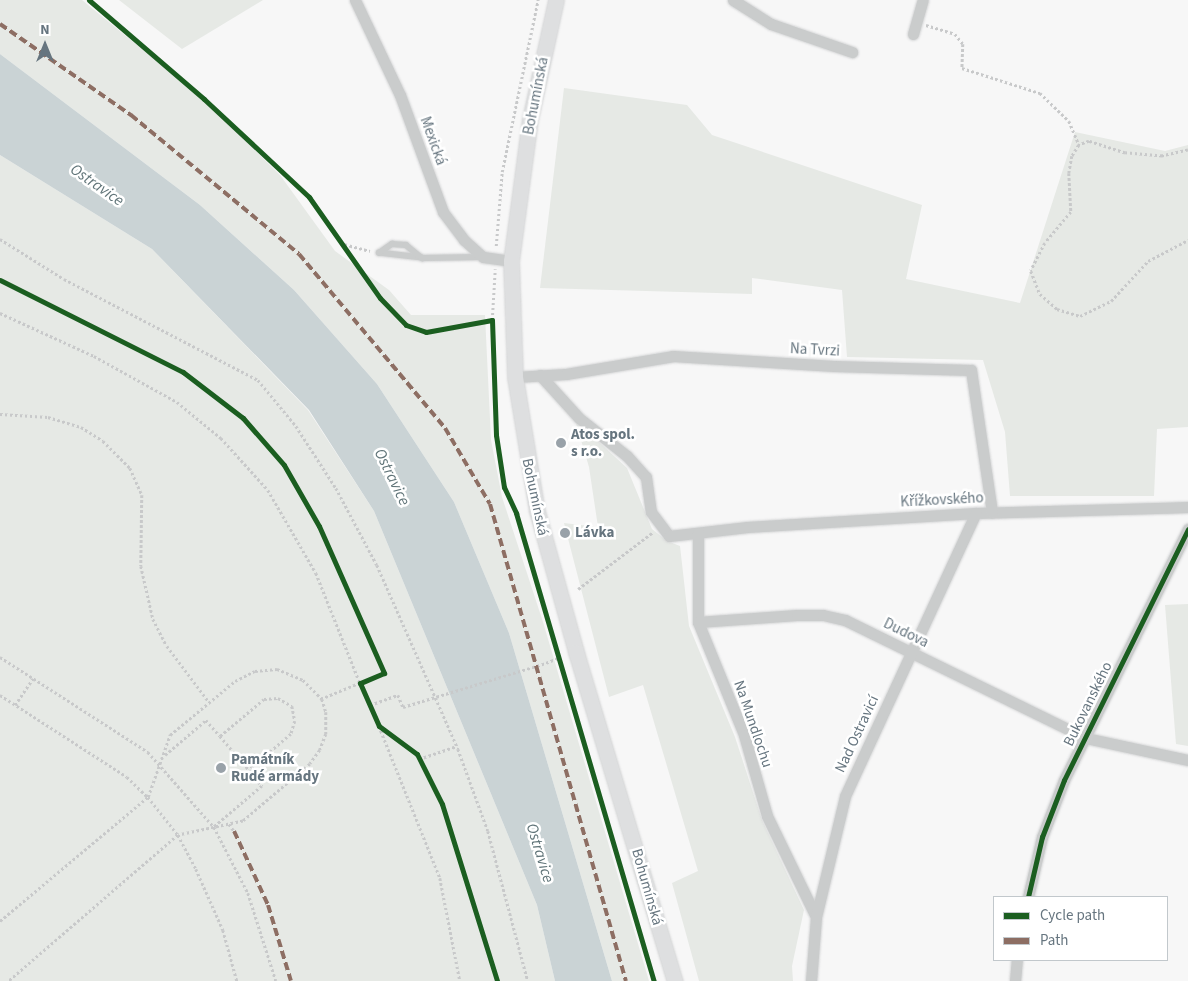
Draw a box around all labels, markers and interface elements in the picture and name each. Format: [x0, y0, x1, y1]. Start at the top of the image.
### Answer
north arrow [20, 20, 70, 70]
text: N [40, 20, 50, 40]
street label: Bohumínská [520, 56, 552, 136]
street label: Mexická [416, 114, 450, 168]
water label: Ostravice [66, 160, 128, 210]
street label: Na Tvrzi [790, 340, 840, 360]
place label: Atos spol. s r.o. [571, 425, 635, 460]
marker: Atos spol. s r.o. [555, 437, 567, 449]
water label: Ostravice [370, 445, 414, 509]
street label: Bohumínská [518, 457, 552, 537]
street label: Křížkovského [900, 489, 984, 511]
place label: Lávka [575, 524, 614, 542]
marker: Lávka [559, 527, 571, 539]
street label: Dudova [880, 614, 932, 652]
street label: Bukovanského [1060, 659, 1116, 749]
street label: Na Mundlochu [730, 678, 776, 770]
street label: Nad Ostravicí [831, 692, 883, 776]
place label: Památník Rudé armády [231, 750, 319, 785]
marker: Památník Rudé armády [215, 762, 227, 774]
water label: Ostravice [522, 821, 558, 885]
street label: Bohumínská [627, 847, 667, 927]
legend [993, 896, 1168, 961]
text: Cycle path [1040, 905, 1105, 926]
text: Path [1040, 930, 1068, 951]

